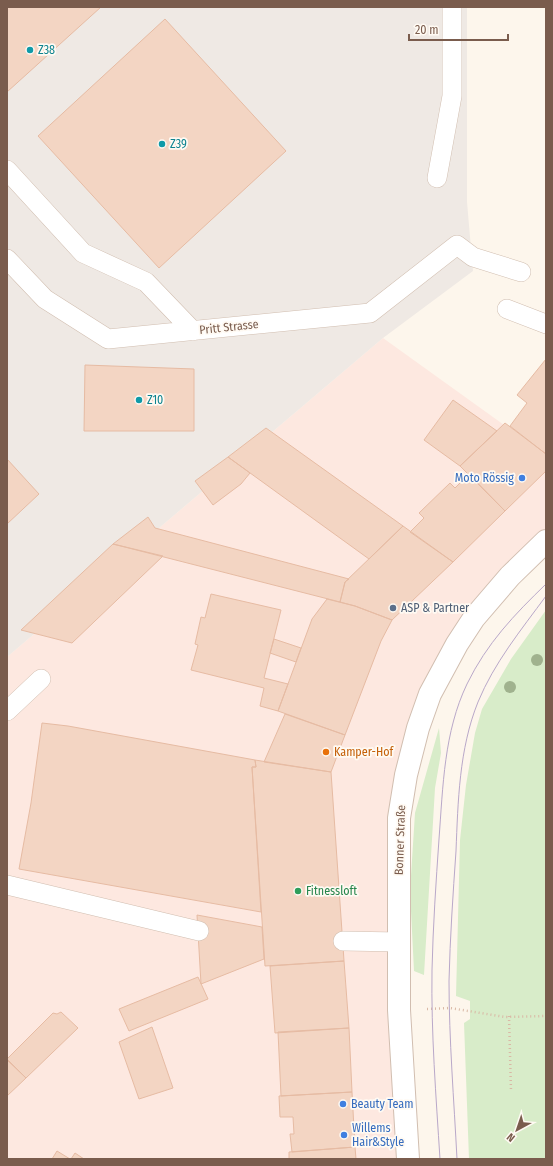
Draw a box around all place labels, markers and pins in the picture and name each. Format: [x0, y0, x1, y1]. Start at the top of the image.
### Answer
place label: Z38 [38, 43, 55, 57]
marker: Z38 [25, 45, 35, 55]
place label: Z39 [170, 137, 187, 151]
marker: Z39 [157, 139, 167, 149]
place label: Z10 [147, 393, 163, 407]
marker: Z10 [134, 395, 144, 405]
place label: Moto Rössig [455, 471, 514, 485]
marker: Moto Rössig [517, 473, 527, 483]
place label: ASP & Partner [401, 601, 470, 615]
marker: ASP & Partner [388, 603, 398, 613]
place label: Kamper-Hof [334, 745, 394, 759]
marker: Kamper-Hof [321, 747, 331, 757]
place label: Fitnessloft [306, 884, 357, 898]
marker: Fitnessloft [293, 886, 303, 896]
place label: Beauty Team [351, 1097, 413, 1111]
marker: Beauty Team [338, 1099, 348, 1109]
place label: Willems Hair&Style [352, 1121, 404, 1149]
marker: Willems Hair&Style [339, 1130, 349, 1140]

